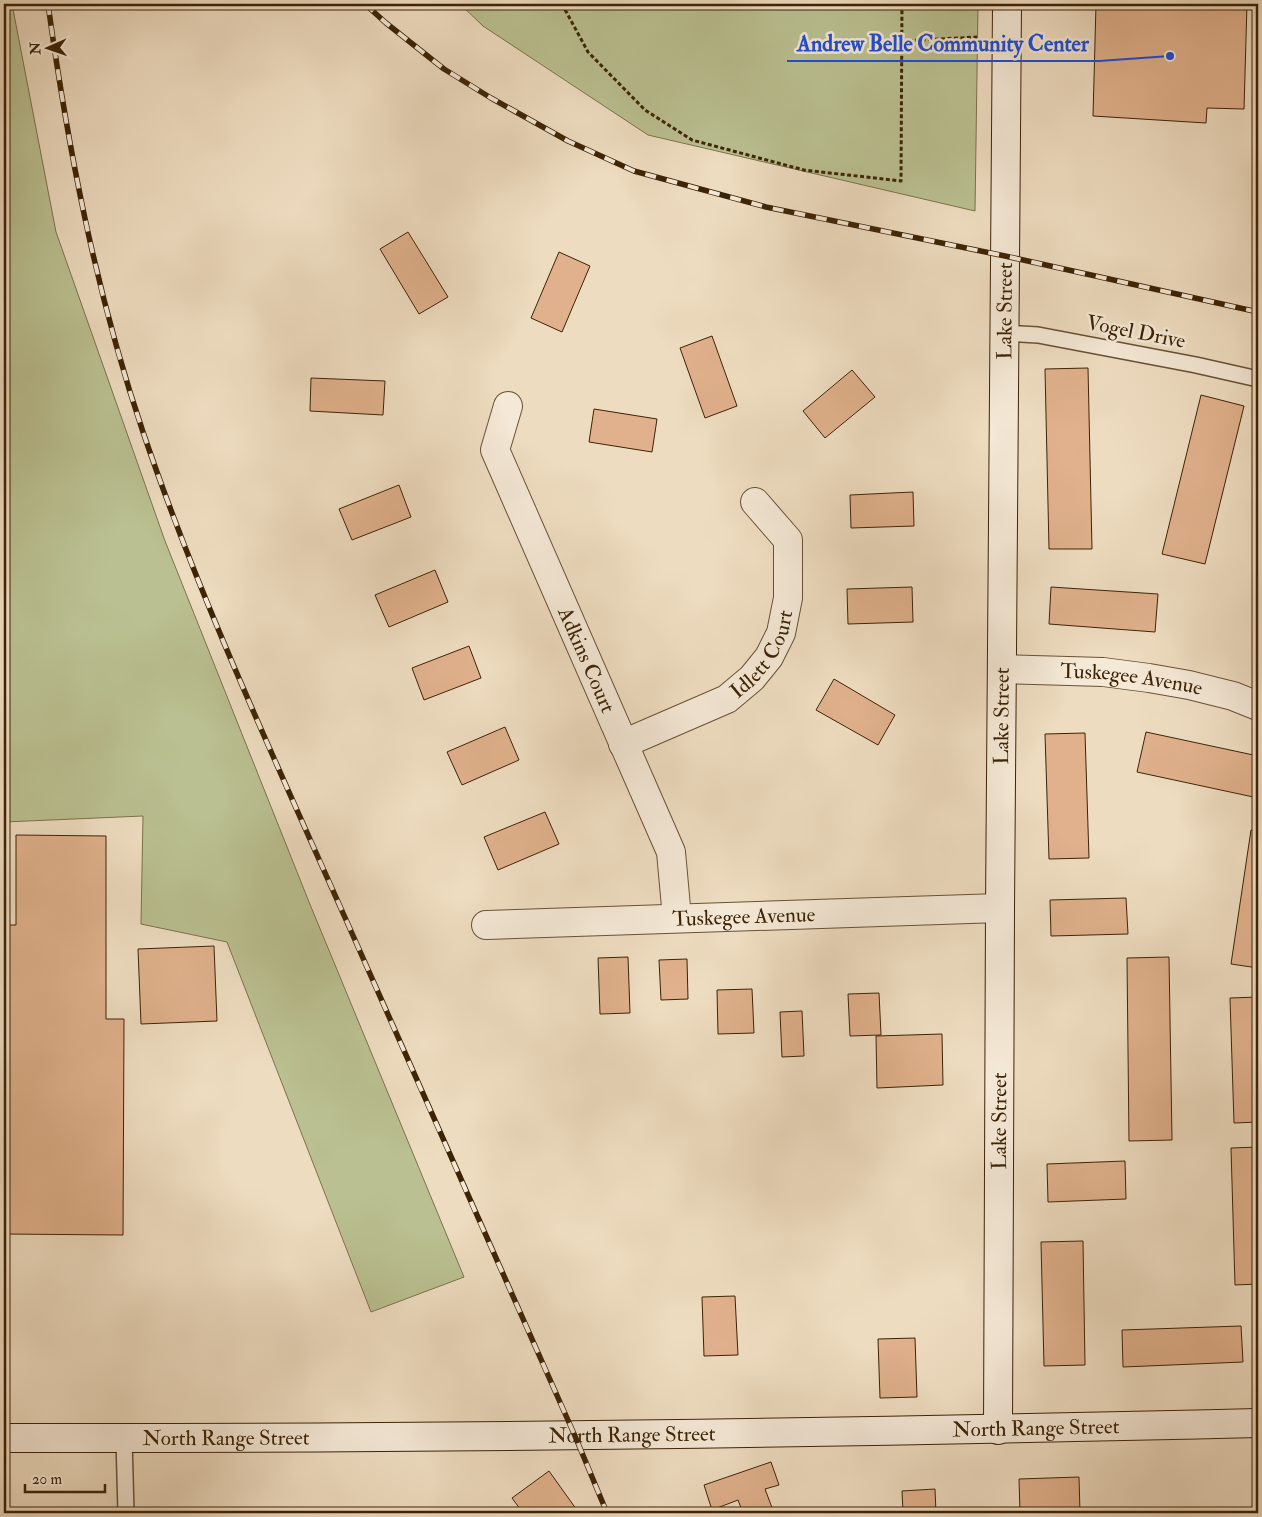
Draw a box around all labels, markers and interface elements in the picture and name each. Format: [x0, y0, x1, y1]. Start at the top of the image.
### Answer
north arrow [22, 22, 72, 72]
callout: Andrew Belle Community Center [787, 24, 1099, 61]
text: Andrew Belle Community Center [796, 30, 1090, 59]
text: N [27, 41, 44, 56]
street label: Lake Street [991, 262, 1019, 360]
street label: Vogel Drive [1084, 309, 1188, 355]
street label: Adkins Court [551, 602, 622, 717]
street label: Idlett Court [724, 608, 799, 704]
street label: Tuskegee Avenue [1060, 657, 1206, 701]
street label: Lake Street [988, 667, 1015, 765]
street label: Tuskegee Avenue [672, 901, 816, 932]
street label: Lake Street [985, 1072, 1013, 1170]
street label: North Range Street [952, 1413, 1120, 1443]
street label: North Range Street [548, 1420, 716, 1449]
street label: North Range Street [142, 1424, 310, 1452]
scale bar [25, 1462, 105, 1494]
text: 20 m [32, 1470, 62, 1489]

